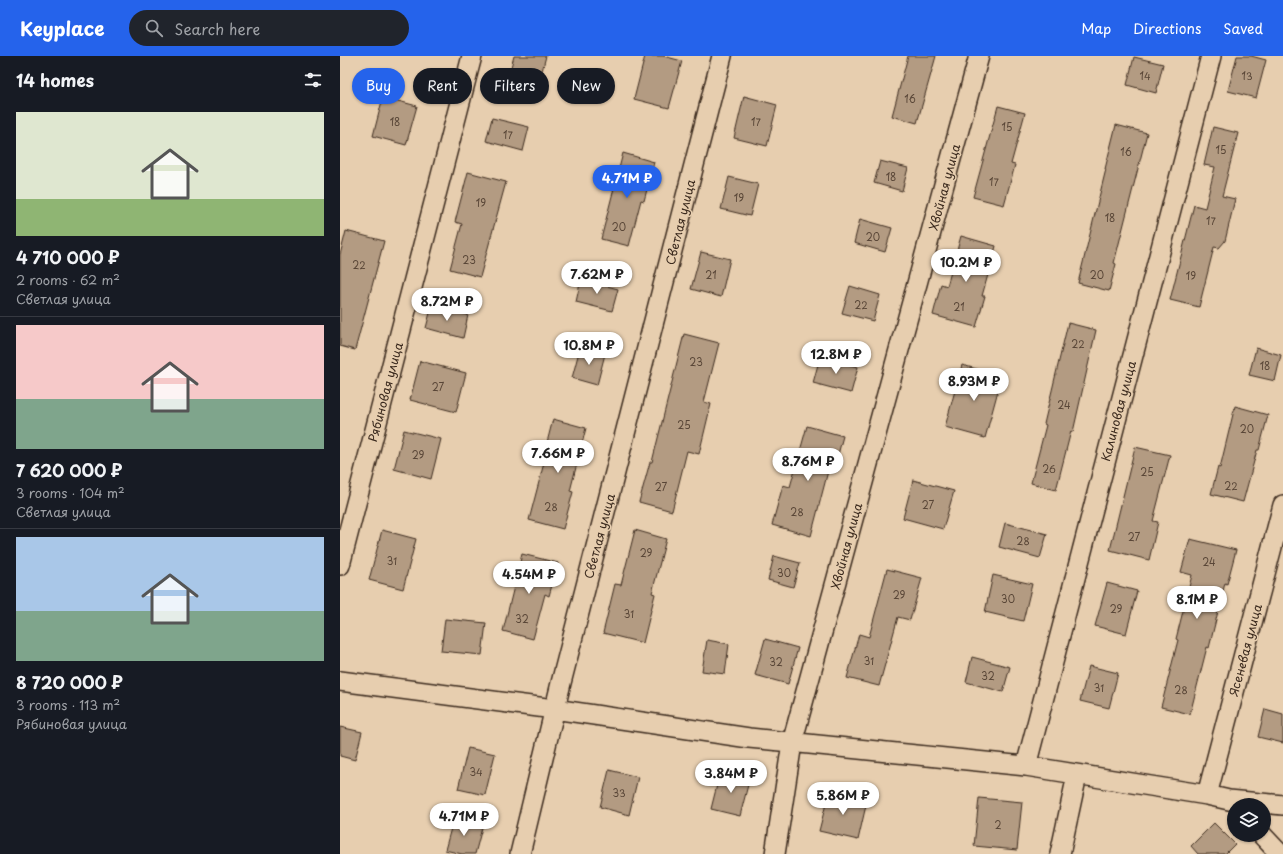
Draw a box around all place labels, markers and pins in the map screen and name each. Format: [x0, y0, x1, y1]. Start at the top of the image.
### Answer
pin: 4.71M ₽ [590, 165, 664, 199]
pin: 10.2M ₽ [929, 249, 1003, 283]
pin: 7.62M ₽ [560, 261, 634, 295]
pin: 8.72M ₽ [410, 288, 484, 322]
pin: 10.8M ₽ [552, 332, 626, 366]
pin: 12.8M ₽ [799, 341, 873, 375]
pin: 8.93M ₽ [937, 368, 1011, 402]
pin: 7.66M ₽ [521, 440, 595, 474]
pin: 8.76M ₽ [771, 448, 845, 482]
pin: 4.54M ₽ [492, 561, 566, 595]
pin: 8.1M ₽ [1164, 586, 1230, 620]
pin: 3.84M ₽ [694, 760, 768, 794]
pin: 5.86M ₽ [806, 782, 880, 816]
pin: 4.71M ₽ [427, 803, 501, 837]

